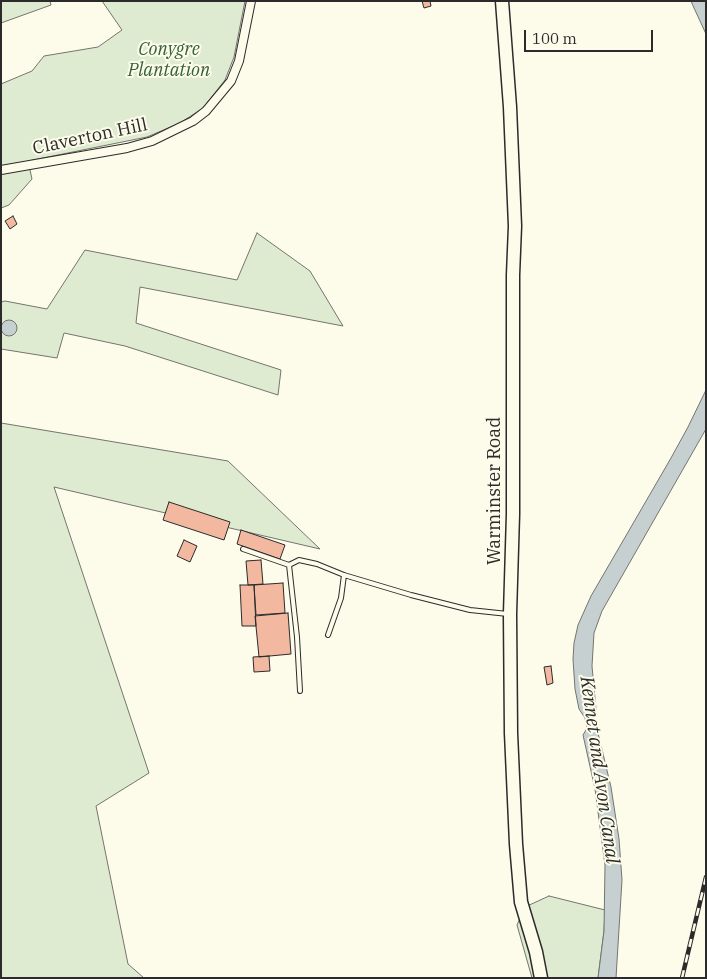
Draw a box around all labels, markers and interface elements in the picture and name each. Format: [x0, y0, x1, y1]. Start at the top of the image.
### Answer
scale bar [527, 20, 656, 52]
text: 100 m [532, 29, 577, 48]
park label: Conygre Plantation [128, 39, 210, 82]
street label: Claverton Hill [31, 114, 149, 160]
street label: Warminster Road [484, 417, 506, 565]
water label: Kennet and Avon Canal [575, 675, 623, 865]

